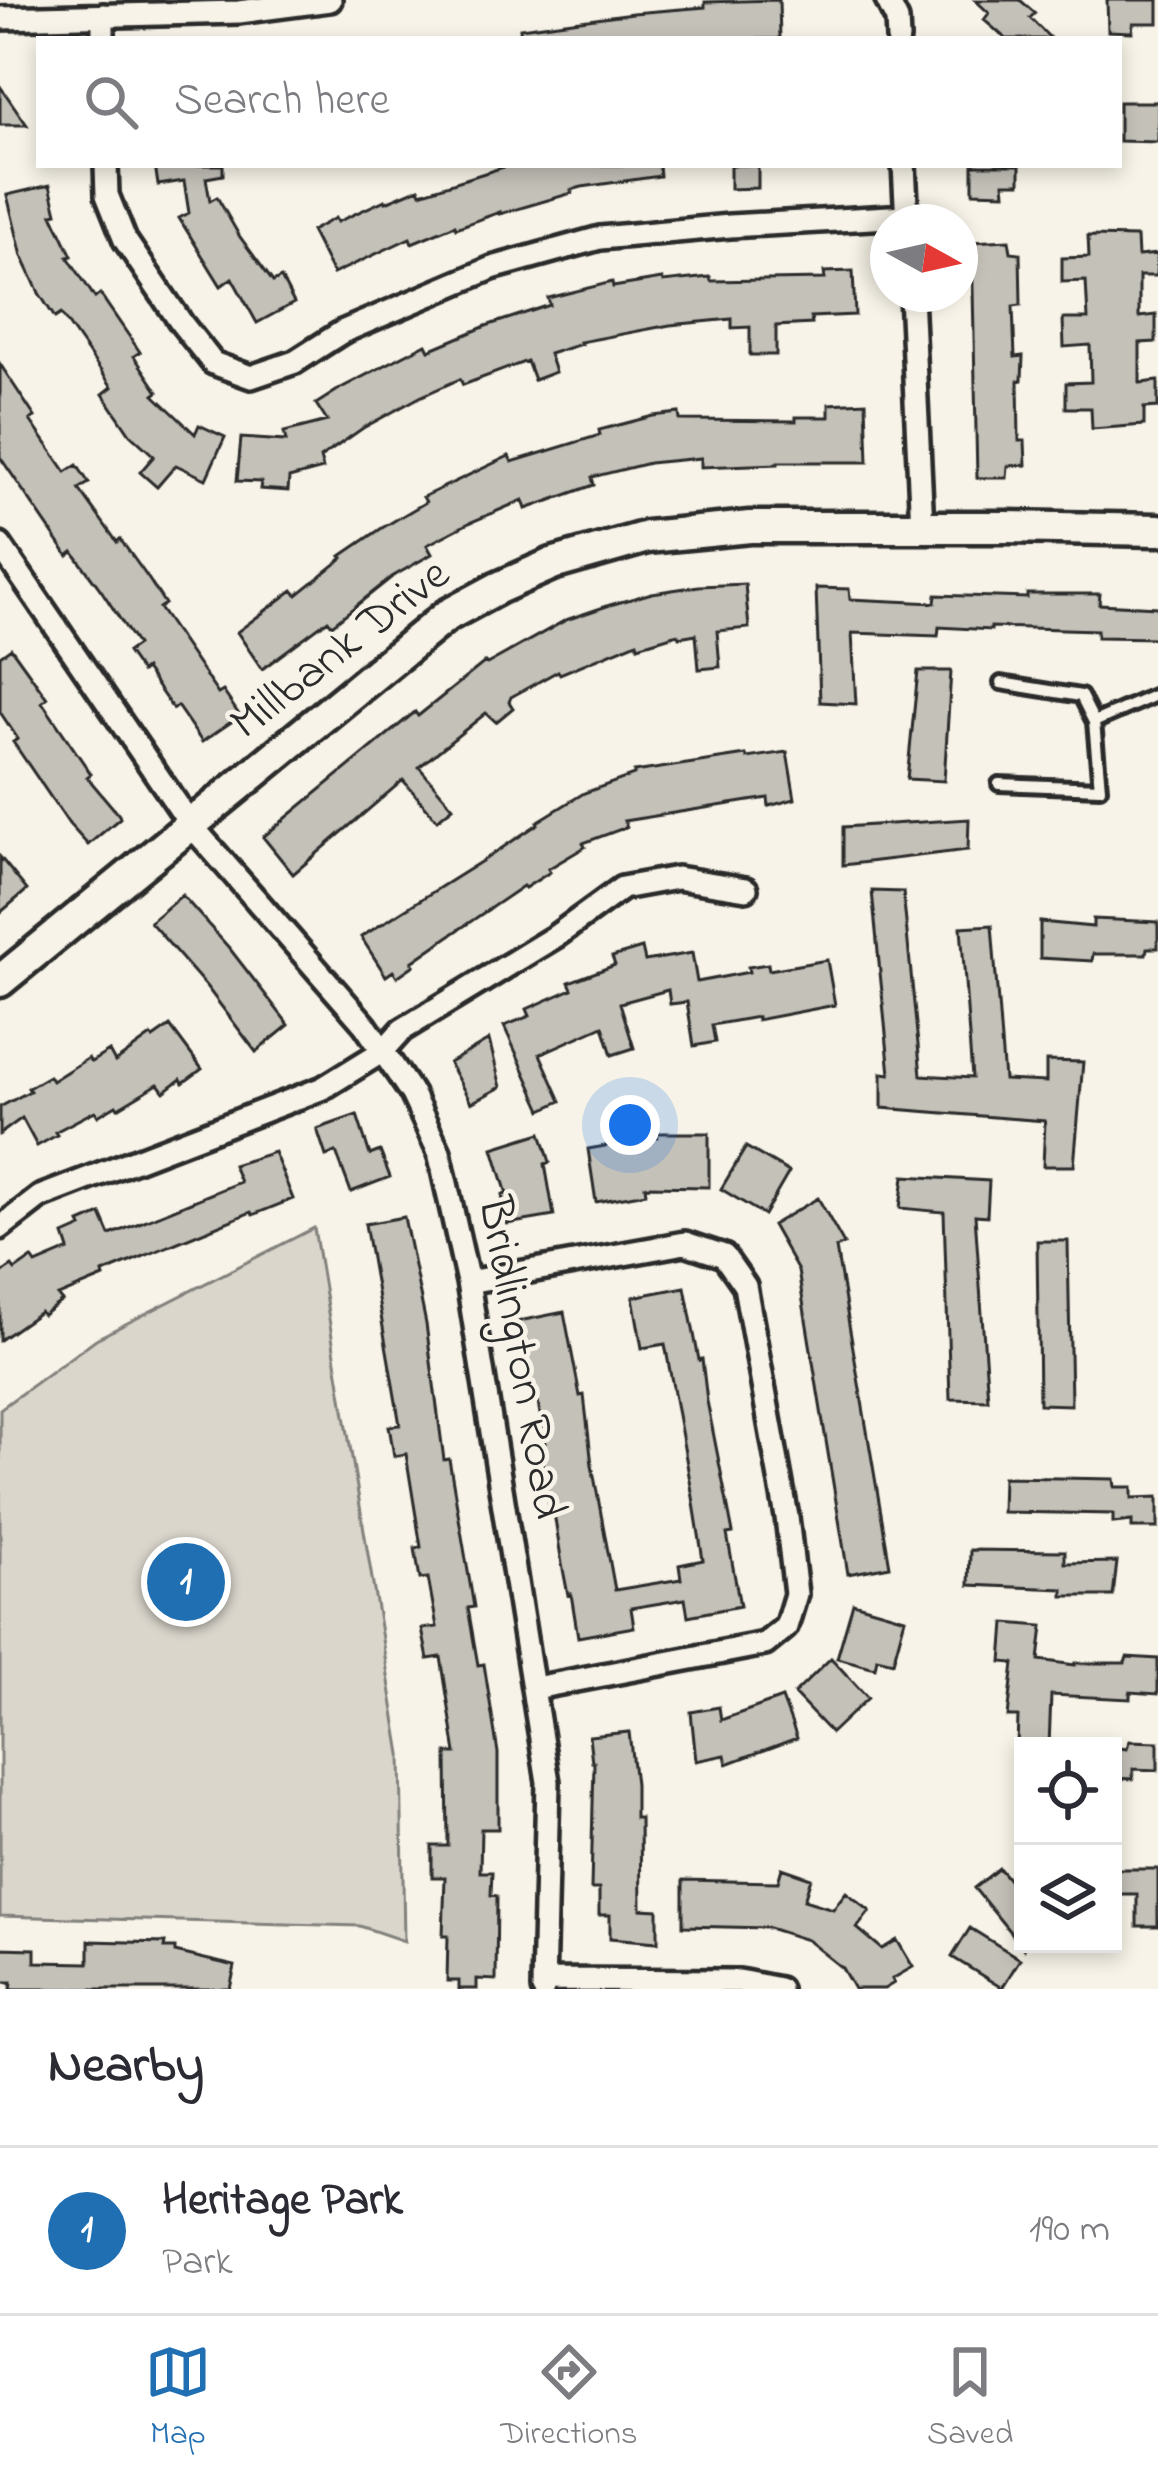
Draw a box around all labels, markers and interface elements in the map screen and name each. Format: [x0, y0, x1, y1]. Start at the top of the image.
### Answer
search box [36, 36, 1122, 168]
icon: search [78, 69, 144, 135]
text: Search here [174, 69, 390, 135]
north arrow [870, 204, 978, 312]
street label: Millbank Drive [216, 541, 466, 758]
your location [600, 1095, 660, 1155]
street label: Bridlington Road [456, 1190, 583, 1525]
pin: 1 [147, 1537, 225, 1627]
map controls [1014, 1737, 1122, 1953]
button: locate [1014, 1737, 1122, 1845]
button: layers [1014, 1845, 1122, 1953]
text: Nearby [48, 2030, 204, 2105]
text: Heritage Park [162, 2169, 403, 2235]
text: 1 [81, 2202, 93, 2259]
text: 190 m [1029, 2202, 1110, 2259]
text: Park [162, 2235, 232, 2292]
tab: Map [145, 2339, 211, 2459]
tab: Directions [500, 2339, 638, 2459]
tab: Saved [927, 2339, 1013, 2459]

